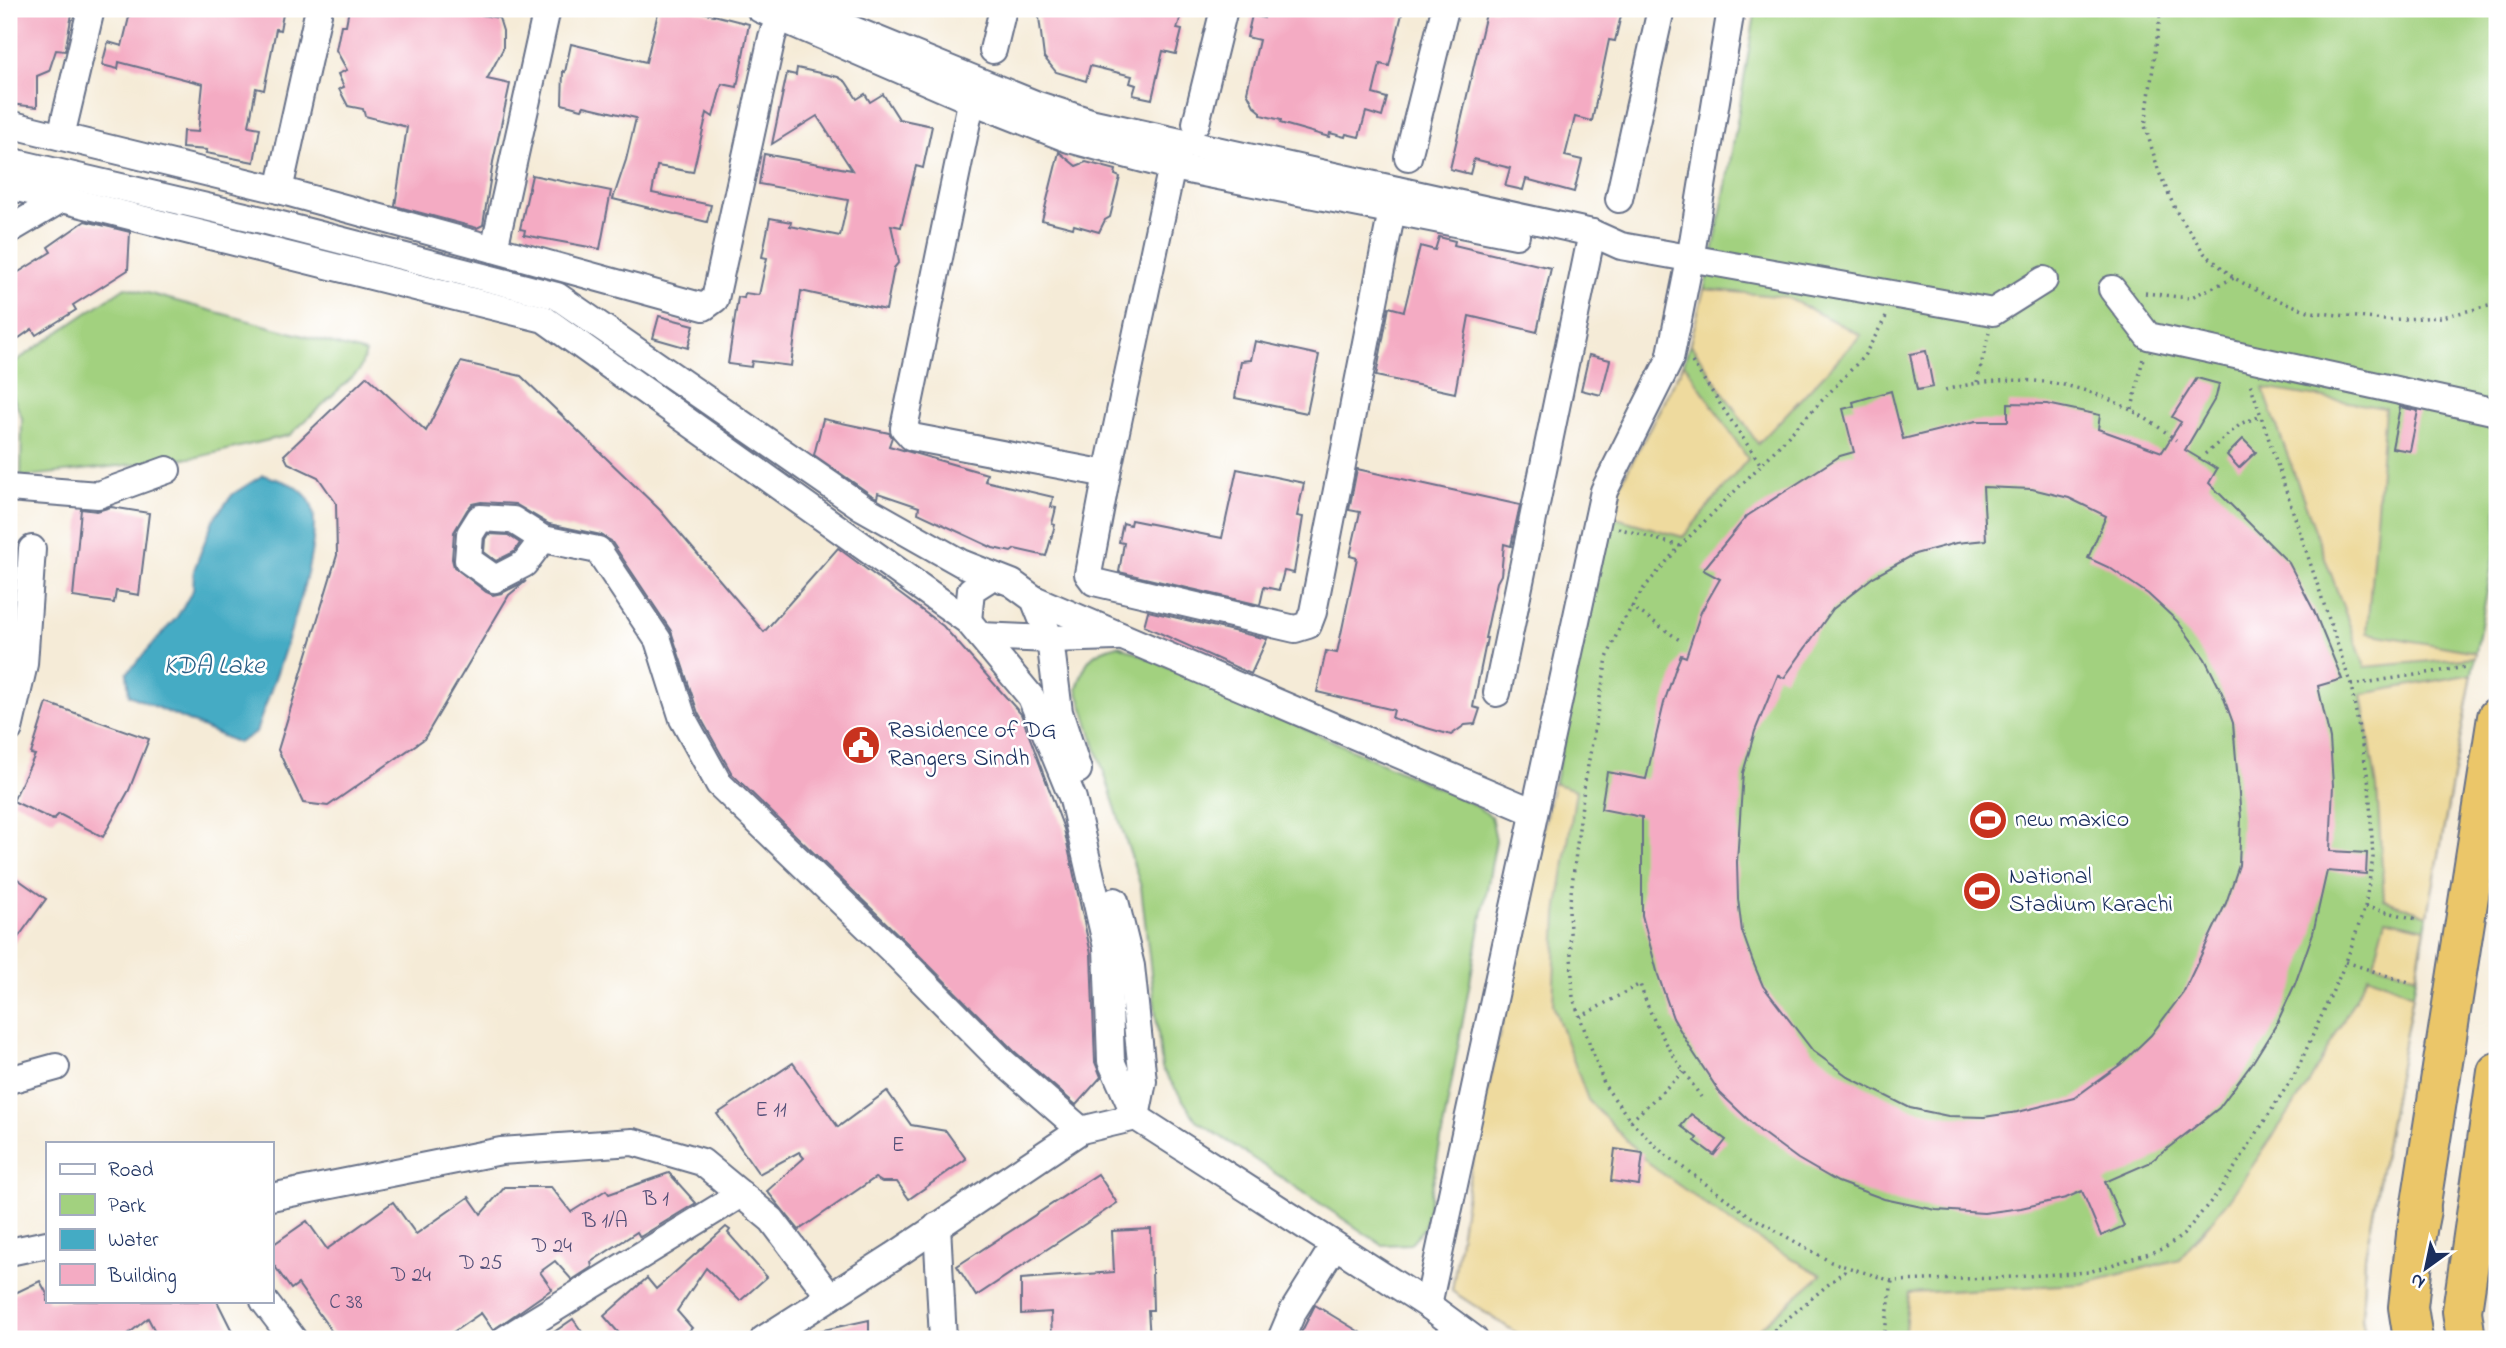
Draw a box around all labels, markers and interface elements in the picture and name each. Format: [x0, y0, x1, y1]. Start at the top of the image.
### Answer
water label: KDA Lake [164, 648, 266, 686]
place label: Rasidence of DG Rangers Sindh [888, 714, 1057, 777]
public building icon: Rasidence of DG Rangers Sindh [840, 724, 882, 766]
sports icon: new maxico [1967, 799, 2009, 841]
place label: new maxico [2015, 803, 2129, 838]
place label: National Stadium Karachi [2009, 860, 2173, 923]
sports icon: National Stadium Karachi [1961, 870, 2003, 912]
house number: E 11 [755, 1096, 787, 1126]
house number: E [892, 1131, 904, 1161]
legend [46, 1142, 273, 1302]
text: Road [108, 1156, 154, 1186]
house number: B 1 [642, 1185, 669, 1215]
text: Park [108, 1192, 147, 1222]
house number: B 1/A [581, 1207, 628, 1237]
text: Water [108, 1226, 159, 1256]
house number: D 24 [531, 1232, 572, 1262]
north arrow [2390, 1232, 2460, 1302]
house number: D 25 [458, 1249, 503, 1279]
house number: D 24 [390, 1261, 431, 1291]
text: Building [107, 1262, 177, 1294]
text: N [2405, 1265, 2431, 1295]
house number: C 38 [329, 1288, 363, 1318]

